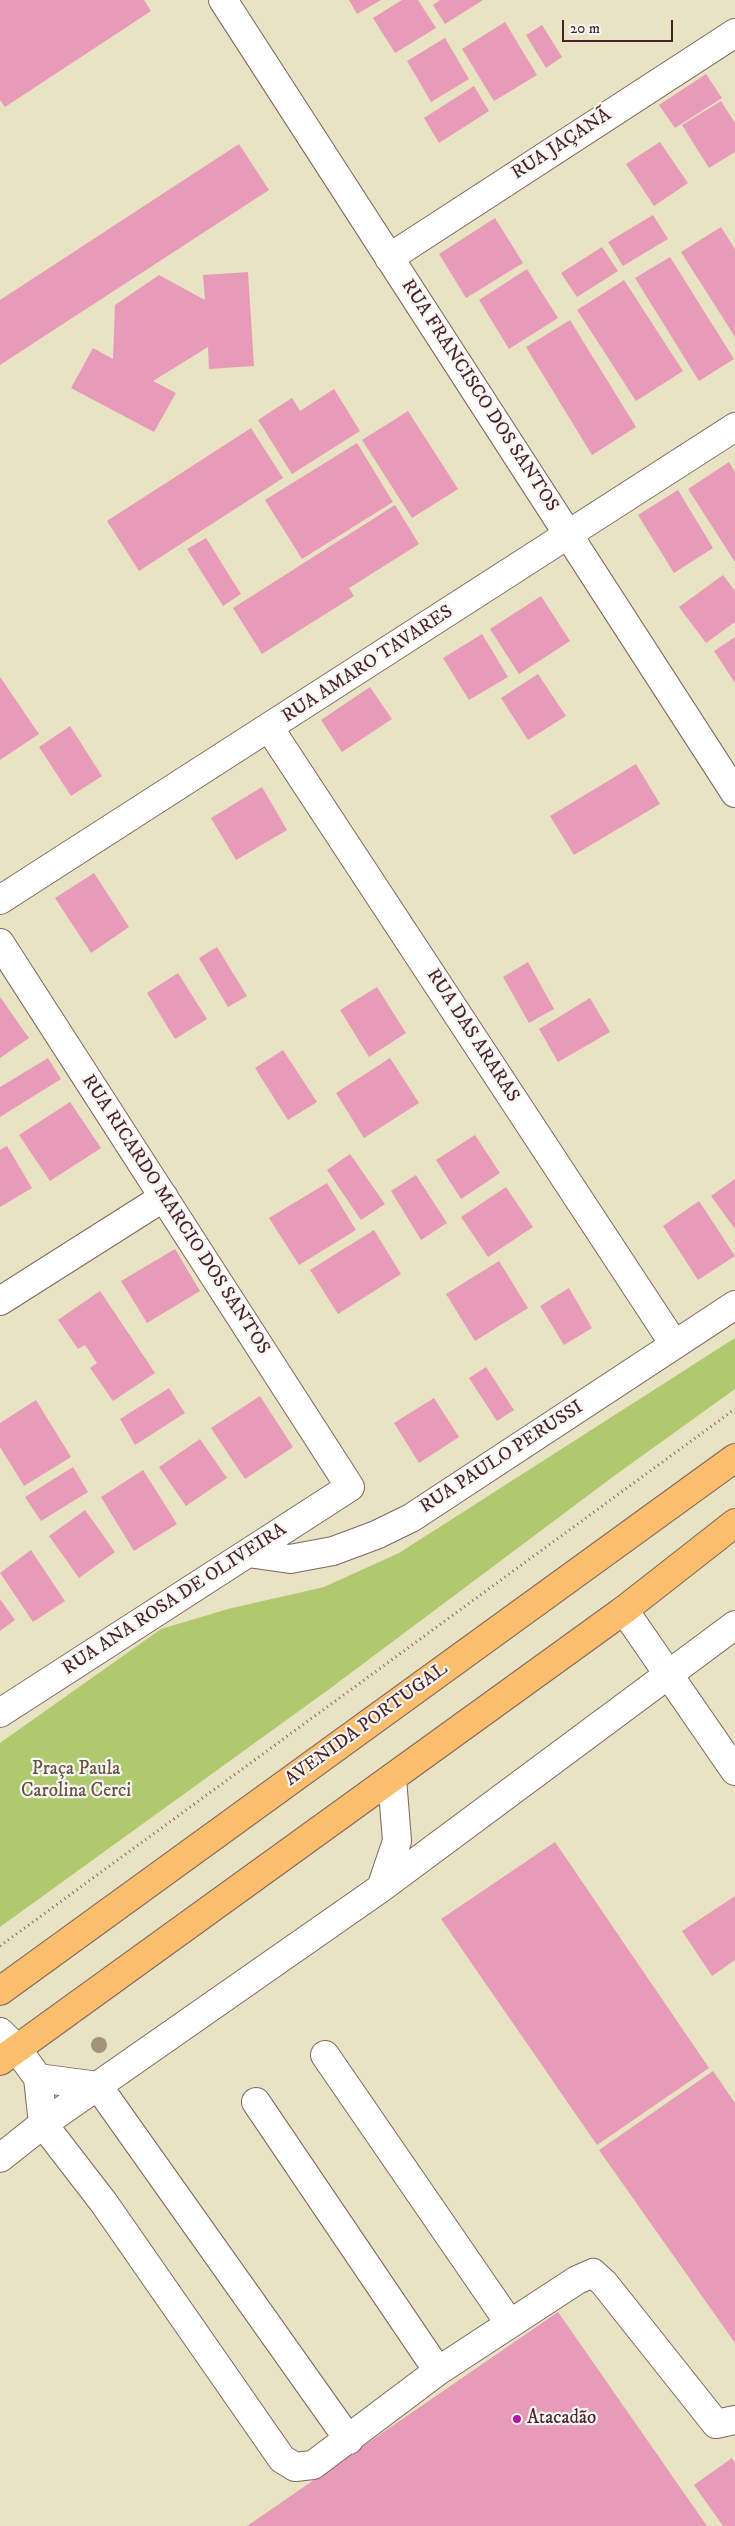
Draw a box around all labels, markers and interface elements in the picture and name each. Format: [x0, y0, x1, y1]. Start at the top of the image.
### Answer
scale bar [565, 10, 676, 42]
text: 20 m [570, 19, 600, 38]
street label: RUA JAÇANÃ [508, 104, 616, 186]
street label: RUA FRANCISCO DOS SANTOS [395, 276, 563, 516]
street label: RUA AMARO TAVARES [278, 601, 458, 729]
street label: RUA DAS ARARAS [420, 965, 524, 1107]
street label: RUA RICARDO MARCIO DOS SANTOS [76, 1071, 274, 1359]
street label: RUA PAULO PERUSSI [416, 1397, 588, 1519]
street label: RUA ANA ROSA DE OLIVEIRA [59, 1519, 291, 1681]
street label: AVENIDA PORTUGAL [281, 1658, 453, 1792]
park label: Praça Paula Carolina Cerci [21, 1759, 131, 1803]
place label: Atacadão [527, 2408, 596, 2430]
marker: Atacadão [511, 2413, 523, 2425]

